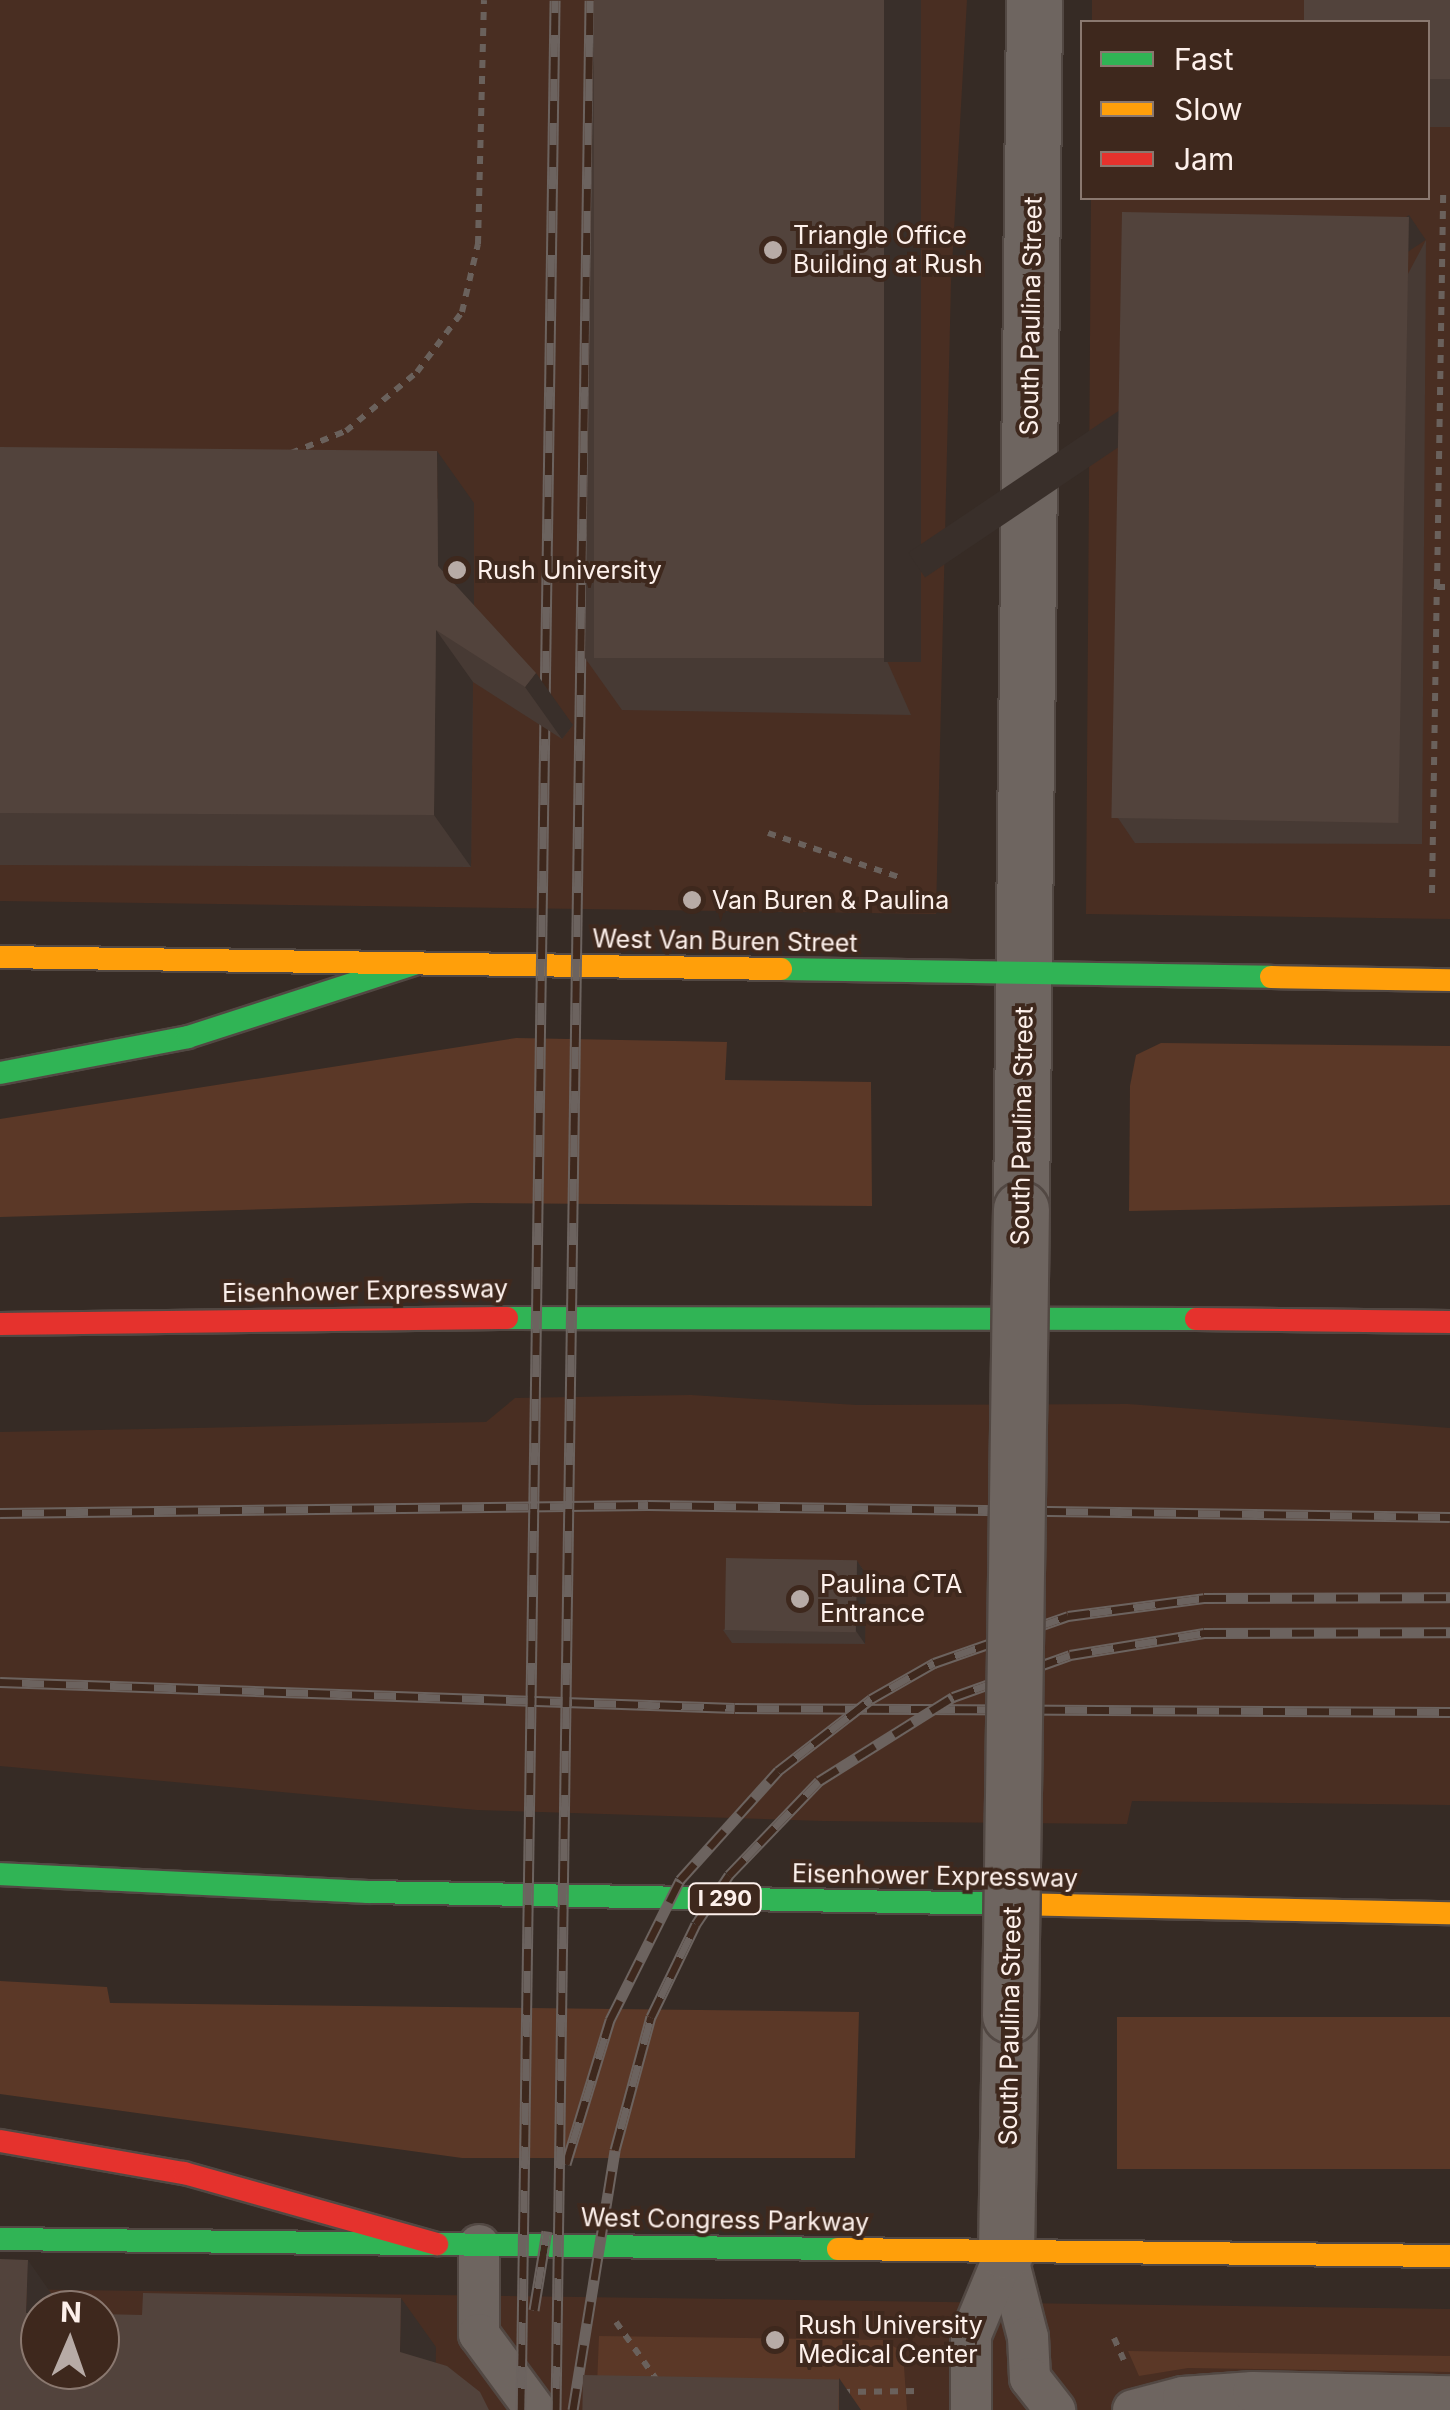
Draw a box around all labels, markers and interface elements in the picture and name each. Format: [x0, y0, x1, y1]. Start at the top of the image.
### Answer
legend [1080, 20, 1430, 200]
text: Fast [1174, 41, 1233, 77]
text: Slow [1174, 91, 1243, 127]
text: Jam [1174, 141, 1234, 177]
street label: South Paulina Street [1014, 196, 1048, 436]
place label: Triangle Office Building at Rush [793, 221, 983, 280]
marker: Triangle Office Building at Rush [762, 239, 784, 261]
place label: Rush University [477, 555, 662, 585]
marker: Rush University [446, 559, 468, 581]
place label: Van Buren & Paulina [712, 885, 949, 915]
marker: Van Buren & Paulina [681, 889, 703, 911]
street label: West Van Buren Street [592, 924, 858, 958]
street label: South Paulina Street [1005, 1006, 1039, 1246]
street label: Eisenhower Expressway [222, 1274, 508, 1308]
place label: Paulina CTA Entrance [820, 1570, 962, 1629]
marker: Paulina CTA Entrance [789, 1588, 811, 1610]
street label: Eisenhower Expressway [792, 1859, 1078, 1893]
road number: I 290 [688, 1882, 762, 1916]
street label: South Paulina Street [993, 1906, 1027, 2146]
street label: West Congress Parkway [581, 2202, 869, 2238]
north arrow [20, 2290, 120, 2390]
text: N [60, 2295, 82, 2329]
place label: Rush University Medical Center [798, 2311, 983, 2370]
marker: Rush University Medical Center [762, 2327, 788, 2353]

